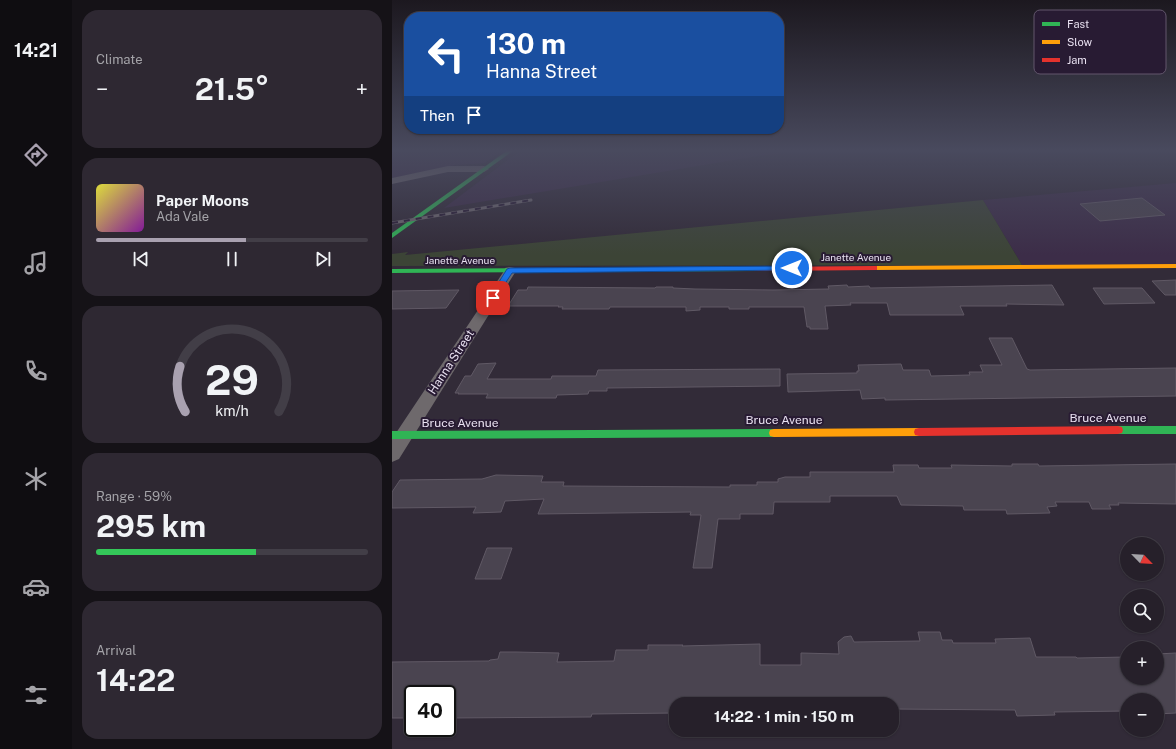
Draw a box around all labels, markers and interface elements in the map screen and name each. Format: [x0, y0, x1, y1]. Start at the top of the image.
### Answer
legend [1034, 10, 1166, 74]
text: Fast [1067, 18, 1089, 30]
text: 130 m [486, 27, 566, 60]
icon: left [420, 28, 472, 80]
text: Slow [1067, 36, 1093, 48]
text: 14:21 [14, 40, 58, 61]
text: Climate [96, 52, 143, 67]
text: Jam [1067, 54, 1087, 66]
text: Hanna Street [486, 61, 597, 82]
text: 21.5° [195, 71, 269, 107]
text: − [96, 76, 108, 102]
text: + [356, 76, 368, 102]
icon: arrive [463, 104, 485, 126]
text: Then [420, 107, 455, 124]
icon: directions [22, 141, 50, 169]
text: Paper Moons [156, 192, 249, 209]
text: Ada Vale [156, 209, 209, 224]
position arrow [771, 247, 813, 289]
icon: previous [130, 248, 152, 270]
icon: pause [221, 248, 243, 270]
icon: next [312, 248, 334, 270]
icon: music [22, 249, 50, 277]
street label: Janette Avenue [821, 251, 891, 263]
street label: Janette Avenue [425, 254, 495, 266]
pin [476, 281, 510, 315]
icon: arrive [482, 287, 504, 309]
street label: Hanna Street [425, 327, 477, 397]
text: 29 [205, 355, 259, 404]
icon: phone [22, 357, 50, 385]
text: km/h [215, 402, 249, 419]
street label: Bruce Avenue [1069, 411, 1147, 425]
street label: Bruce Avenue [745, 413, 823, 427]
street label: Bruce Avenue [421, 416, 499, 430]
icon: climate [22, 465, 50, 493]
text: Range · 59% [96, 489, 172, 504]
text: 295 km [96, 508, 206, 544]
north arrow [1120, 537, 1164, 581]
map controls [1120, 537, 1164, 737]
icon: car [22, 573, 50, 601]
button: search [1120, 589, 1164, 633]
button: + [1120, 641, 1164, 685]
text: Arrival [96, 643, 136, 658]
text: 14:22 [96, 662, 175, 698]
icon: filters [22, 681, 50, 709]
speed limit sign: 40 [404, 685, 456, 737]
button: − [1120, 693, 1164, 737]
text: 14:22 · 1 min · 150 m [714, 708, 854, 725]

